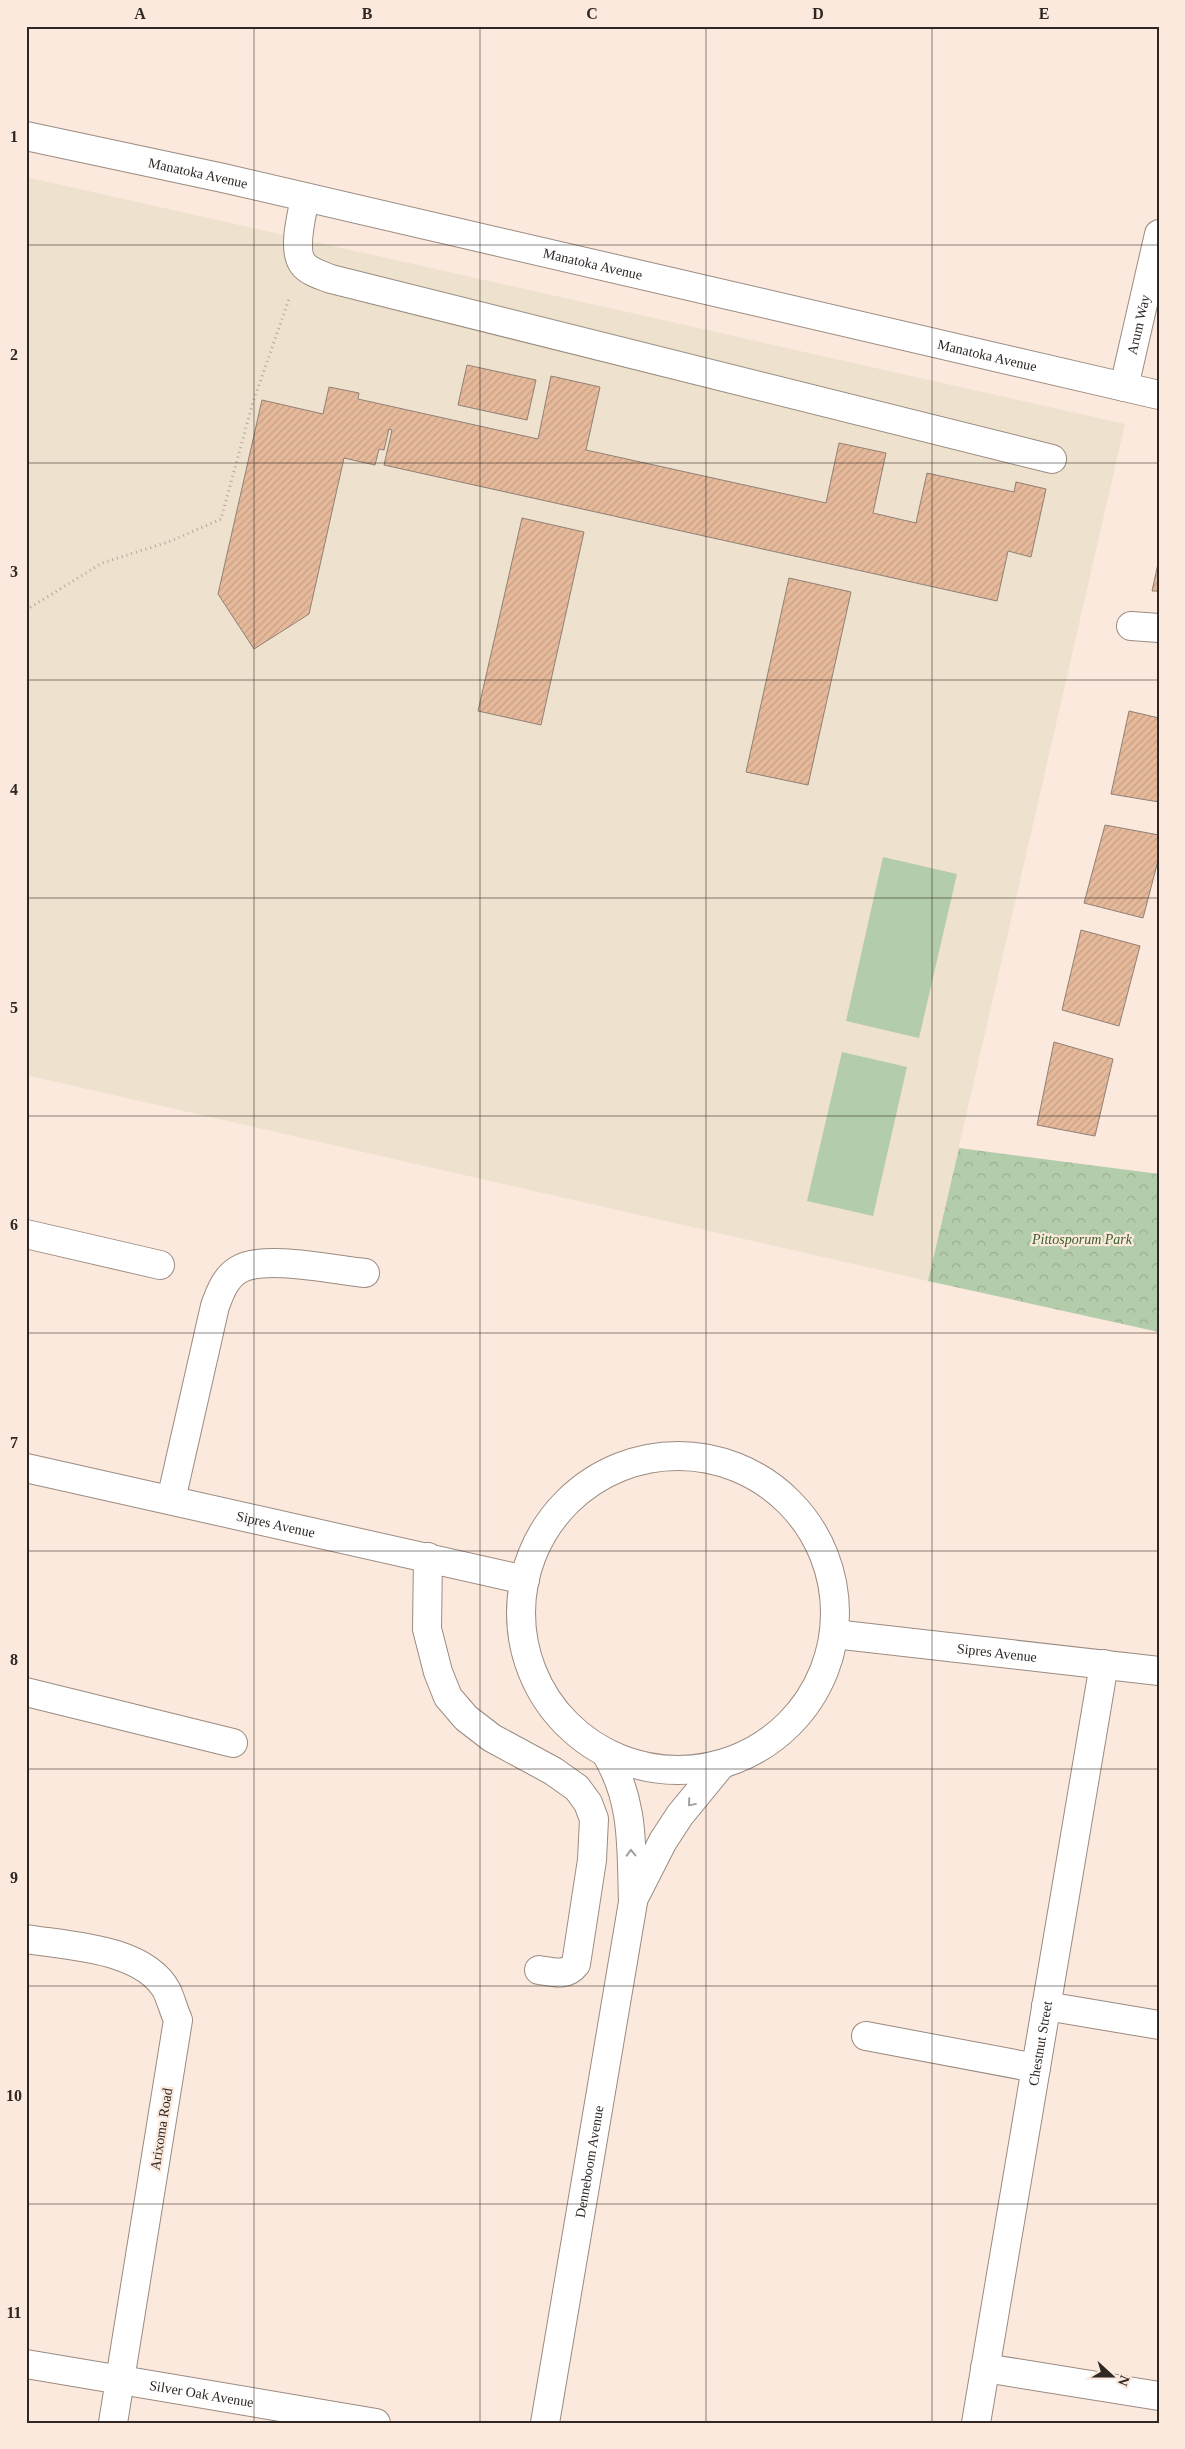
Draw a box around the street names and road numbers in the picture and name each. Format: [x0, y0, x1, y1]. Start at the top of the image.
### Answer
street label: Manatoka Avenue [147, 155, 249, 191]
street label: Manatoka Avenue [542, 245, 644, 283]
street label: Arum Way [1125, 293, 1153, 356]
street label: Manatoka Avenue [936, 337, 1038, 374]
street label: Sipres Avenue [235, 1508, 316, 1541]
street label: Sipres Avenue [956, 1641, 1038, 1665]
street label: Chestnut Street [1026, 2000, 1055, 2087]
street label: Arixoma Road [148, 2087, 175, 2171]
street label: Denneboom Avenue [573, 2104, 606, 2219]
street label: Silver Oak Avenue [148, 2378, 255, 2410]

